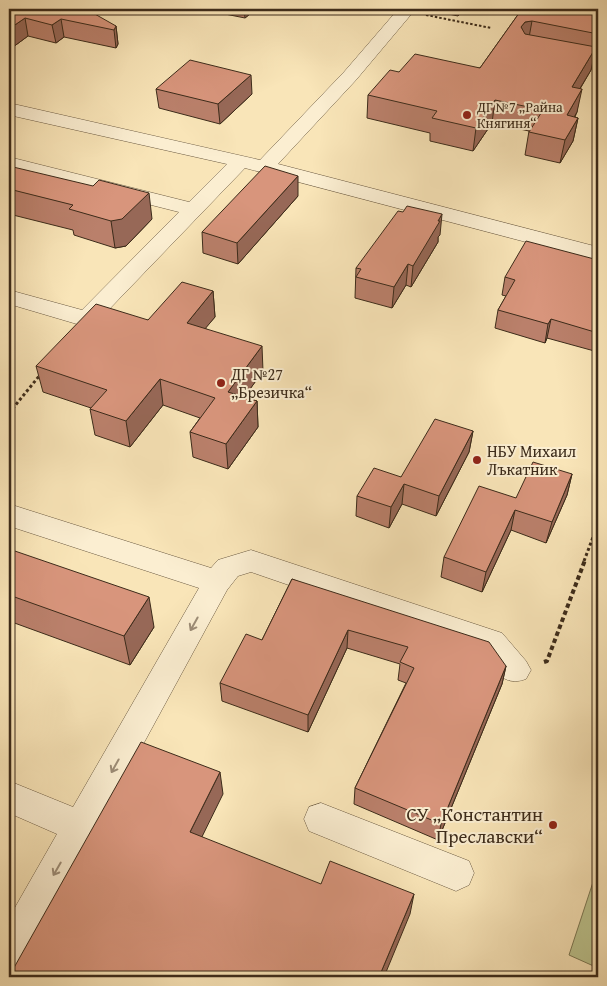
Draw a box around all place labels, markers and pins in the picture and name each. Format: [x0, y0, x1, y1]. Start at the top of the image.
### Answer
place label: ДГ №7 „Райна Княгиня“ [476, 97, 563, 133]
marker: ДГ №7 „Райна Княгиня“ [461, 109, 473, 121]
place label: ДГ №27 „Брезичка“ [230, 362, 312, 404]
marker: ДГ №27 „Брезичка“ [215, 377, 227, 389]
place label: НБУ Михаил Лъкатник [487, 439, 576, 481]
marker: НБУ Михаил Лъкатник [471, 454, 483, 466]
place label: СУ „Константин Преславски“ [407, 800, 543, 850]
marker: СУ „Константин Преславски“ [547, 819, 559, 831]

